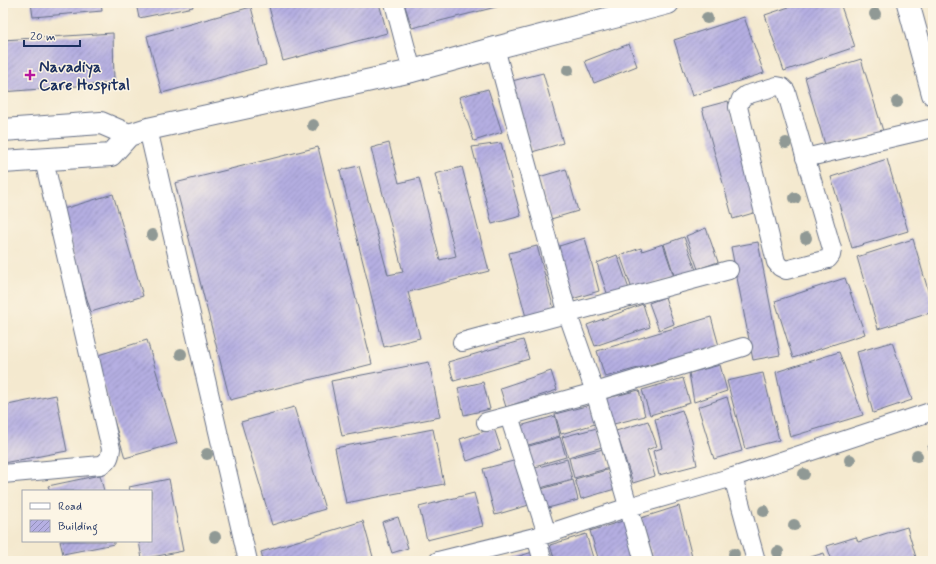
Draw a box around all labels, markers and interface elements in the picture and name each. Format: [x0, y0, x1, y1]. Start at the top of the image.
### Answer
scale bar [24, 22, 80, 48]
text: 20 m [30, 29, 56, 45]
place label: Navadiya Care Hospital [39, 57, 130, 96]
marker: Navadiya Care Hospital [24, 69, 36, 81]
legend [22, 490, 152, 542]
text: Road [58, 499, 82, 515]
text: Building [58, 519, 98, 536]

